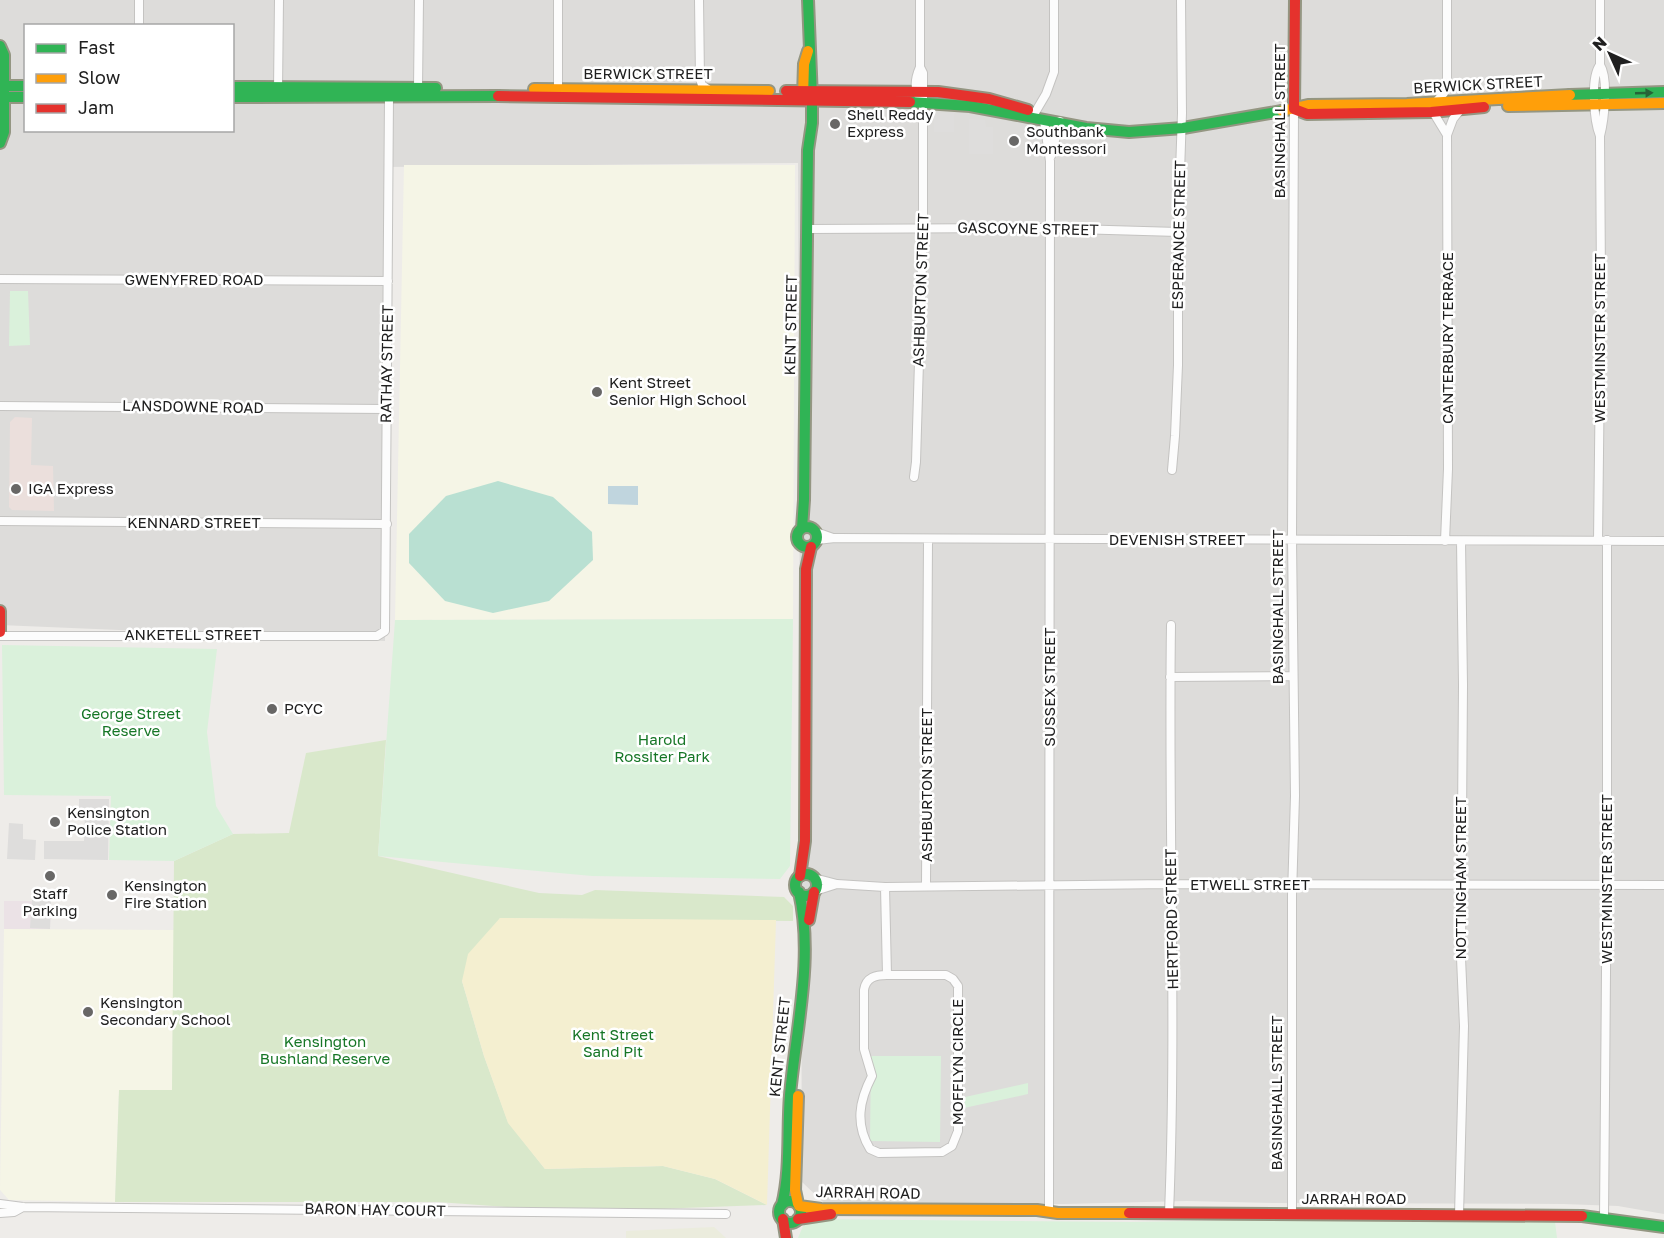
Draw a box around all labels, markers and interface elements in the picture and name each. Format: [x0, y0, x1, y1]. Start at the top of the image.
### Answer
legend [24, 24, 234, 132]
north arrow [1580, 24, 1640, 84]
text: N [1588, 32, 1611, 55]
text: Fast [78, 36, 115, 58]
street label: BASINGHALL STREET [1270, 44, 1288, 198]
street label: BERWICK STREET [583, 64, 713, 82]
text: Slow [78, 66, 121, 88]
street label: BERWICK STREET [1413, 72, 1543, 96]
one-way arrow [1635, 88, 1654, 98]
text: Jam [78, 96, 114, 118]
place label: Shell Reddy Express [847, 105, 934, 140]
marker: Shell Reddy Express [828, 117, 842, 131]
place label: Southbank Montessori [1026, 122, 1106, 157]
marker: Southbank Montessori [1007, 134, 1021, 148]
street label: ESPERANCE STREET [1168, 160, 1188, 310]
street label: ASHBURTON STREET [908, 213, 932, 367]
street label: GASCOYNE STREET [957, 218, 1099, 238]
street label: CANTERBURY TERRACE [1438, 252, 1456, 424]
street label: WESTMINSTER STREET [1590, 253, 1608, 423]
street label: GWENYFRED ROAD [124, 270, 264, 288]
street label: KENT STREET [780, 275, 800, 375]
street label: RATHAY STREET [376, 305, 396, 423]
place label: Kent Street Senior High School [609, 373, 747, 408]
marker: Kent Street Senior High School [590, 385, 604, 399]
street label: LANSDOWNE ROAD [122, 396, 264, 416]
place label: IGA Express [28, 479, 114, 497]
marker: IGA Express [9, 482, 23, 496]
street label: KENNARD STREET [127, 513, 261, 531]
street label: DEVENISH STREET [1109, 530, 1245, 548]
street label: BASINGHALL STREET [1268, 530, 1286, 684]
street label: ANKETELL STREET [124, 625, 262, 643]
street label: SUSSEX STREET [1040, 627, 1058, 747]
place label: PCYC [284, 699, 323, 717]
marker: PCYC [265, 702, 279, 716]
park label: George Street Reserve [81, 704, 181, 739]
street label: ASHBURTON STREET [917, 708, 935, 862]
park label: Harold Rossiter Park [614, 730, 710, 765]
street label: WESTMINSTER STREET [1597, 794, 1615, 964]
street label: NOTTINGHAM STREET [1451, 797, 1469, 959]
place label: Kensington Police Station [67, 803, 167, 838]
marker: Kensington Police Station [48, 815, 62, 829]
street label: HERTFORD STREET [1161, 848, 1181, 990]
marker: Staff Parking [43, 869, 57, 883]
street label: ETWELL STREET [1190, 875, 1310, 893]
place label: Kensington Fire Station [124, 876, 207, 911]
place label: Staff Parking [23, 884, 77, 919]
marker: Kensington Fire Station [105, 888, 119, 902]
place label: Kensington Secondary School [100, 993, 231, 1028]
street label: KENT STREET [765, 996, 793, 1098]
street label: MOFFLYN CIRCLE [948, 999, 966, 1125]
marker: Kensington Secondary School [81, 1005, 95, 1019]
street label: BASINGHALL STREET [1267, 1016, 1285, 1170]
park label: Kent Street Sand Pit [572, 1025, 654, 1060]
park label: Kensington Bushland Reserve [260, 1032, 390, 1067]
street label: JARRAH ROAD [815, 1182, 921, 1202]
street label: JARRAH ROAD [1301, 1189, 1407, 1207]
street label: BARON HAY COURT [304, 1199, 446, 1219]

